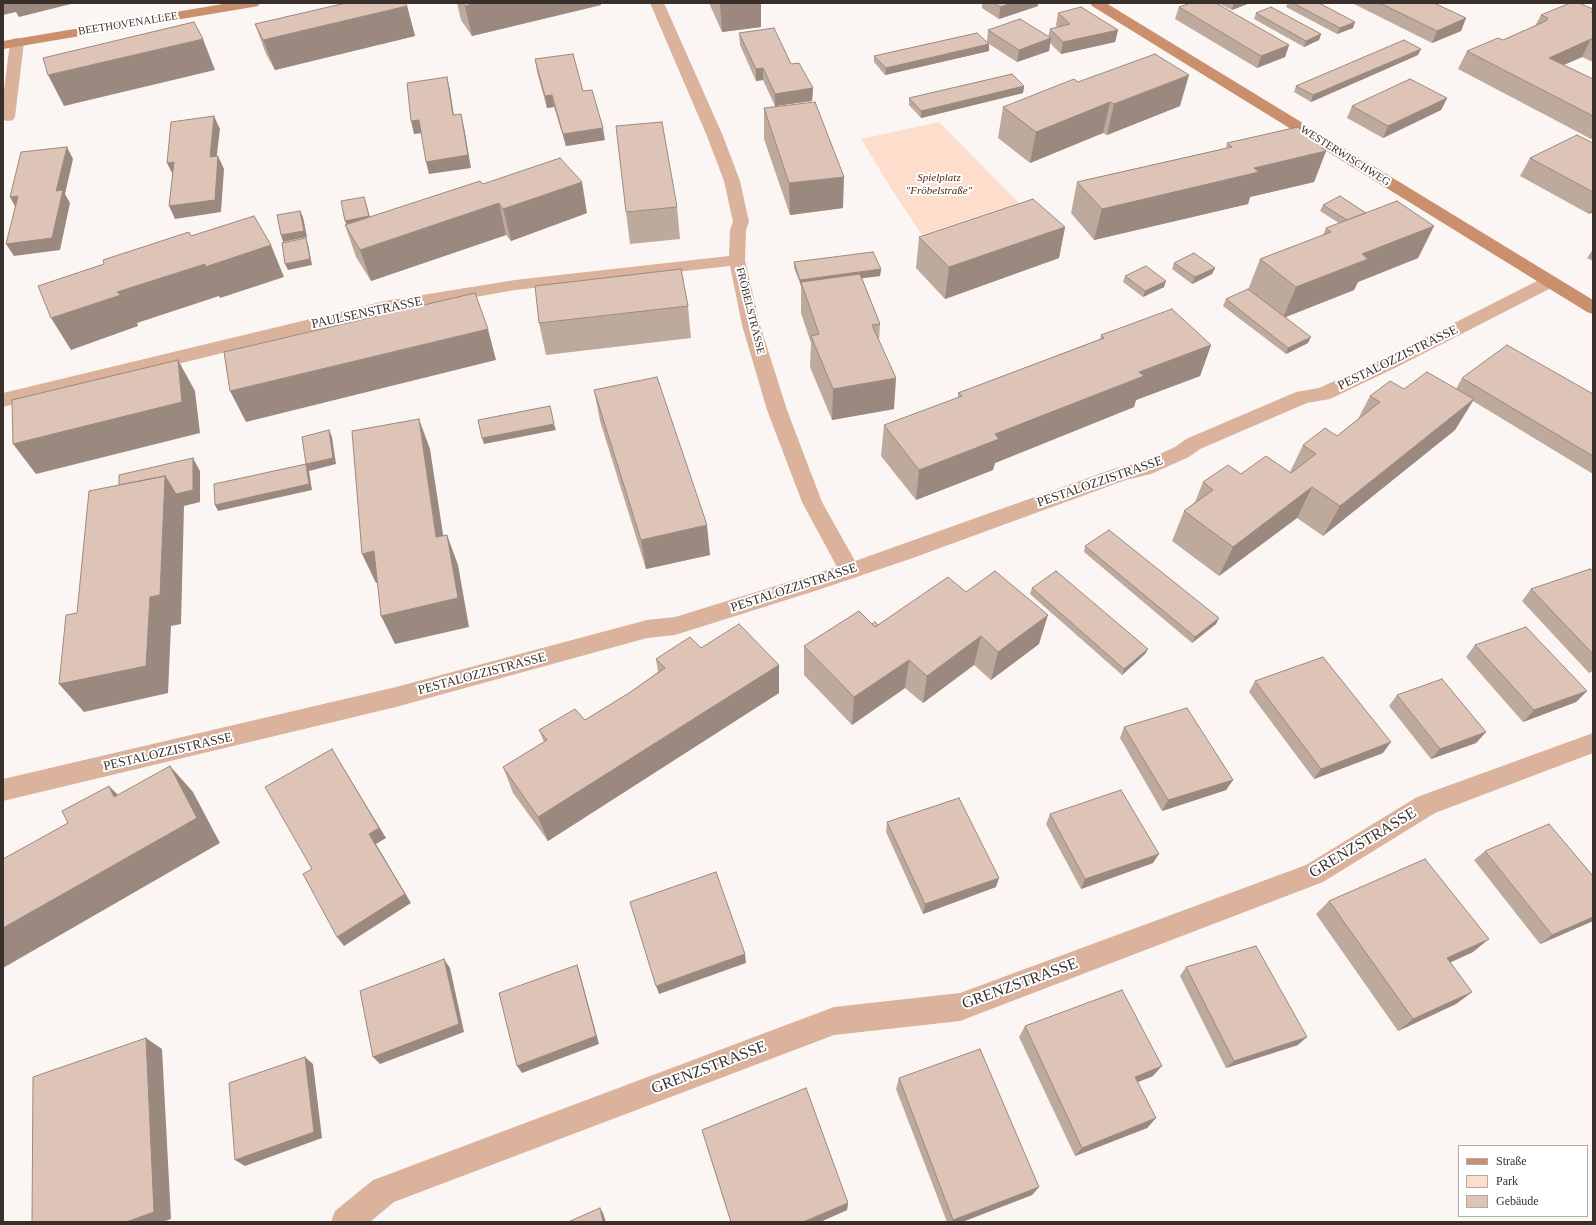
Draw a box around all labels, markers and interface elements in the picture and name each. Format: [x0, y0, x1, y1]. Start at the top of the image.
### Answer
street label: BEETHOVENALLEE [77, 10, 179, 38]
street label: WESTERWISCHWEG [1297, 123, 1393, 189]
park label: Spielplatz "Fröbelstraße" [906, 171, 972, 197]
street label: FRÖBELSTRASSE [733, 266, 767, 356]
street label: PAULSENSTRASSE [310, 294, 424, 332]
street label: PESTALOZZISTRASSE [1335, 322, 1461, 394]
street label: PESTALOZZISTRASSE [1035, 453, 1165, 511]
street label: PESTALOZZISTRASSE [729, 560, 859, 616]
street label: PESTALOZZISTRASSE [416, 649, 548, 699]
street label: PESTALOZZISTRASSE [102, 730, 234, 774]
street label: GRENZSTRASSE [1306, 803, 1420, 883]
street label: GRENZSTRASSE [959, 954, 1081, 1014]
street label: GRENZSTRASSE [649, 1037, 769, 1099]
legend [1458, 1145, 1588, 1217]
text: Straße [1496, 1154, 1527, 1168]
text: Park [1496, 1174, 1518, 1188]
text: Gebäude [1496, 1194, 1539, 1208]

